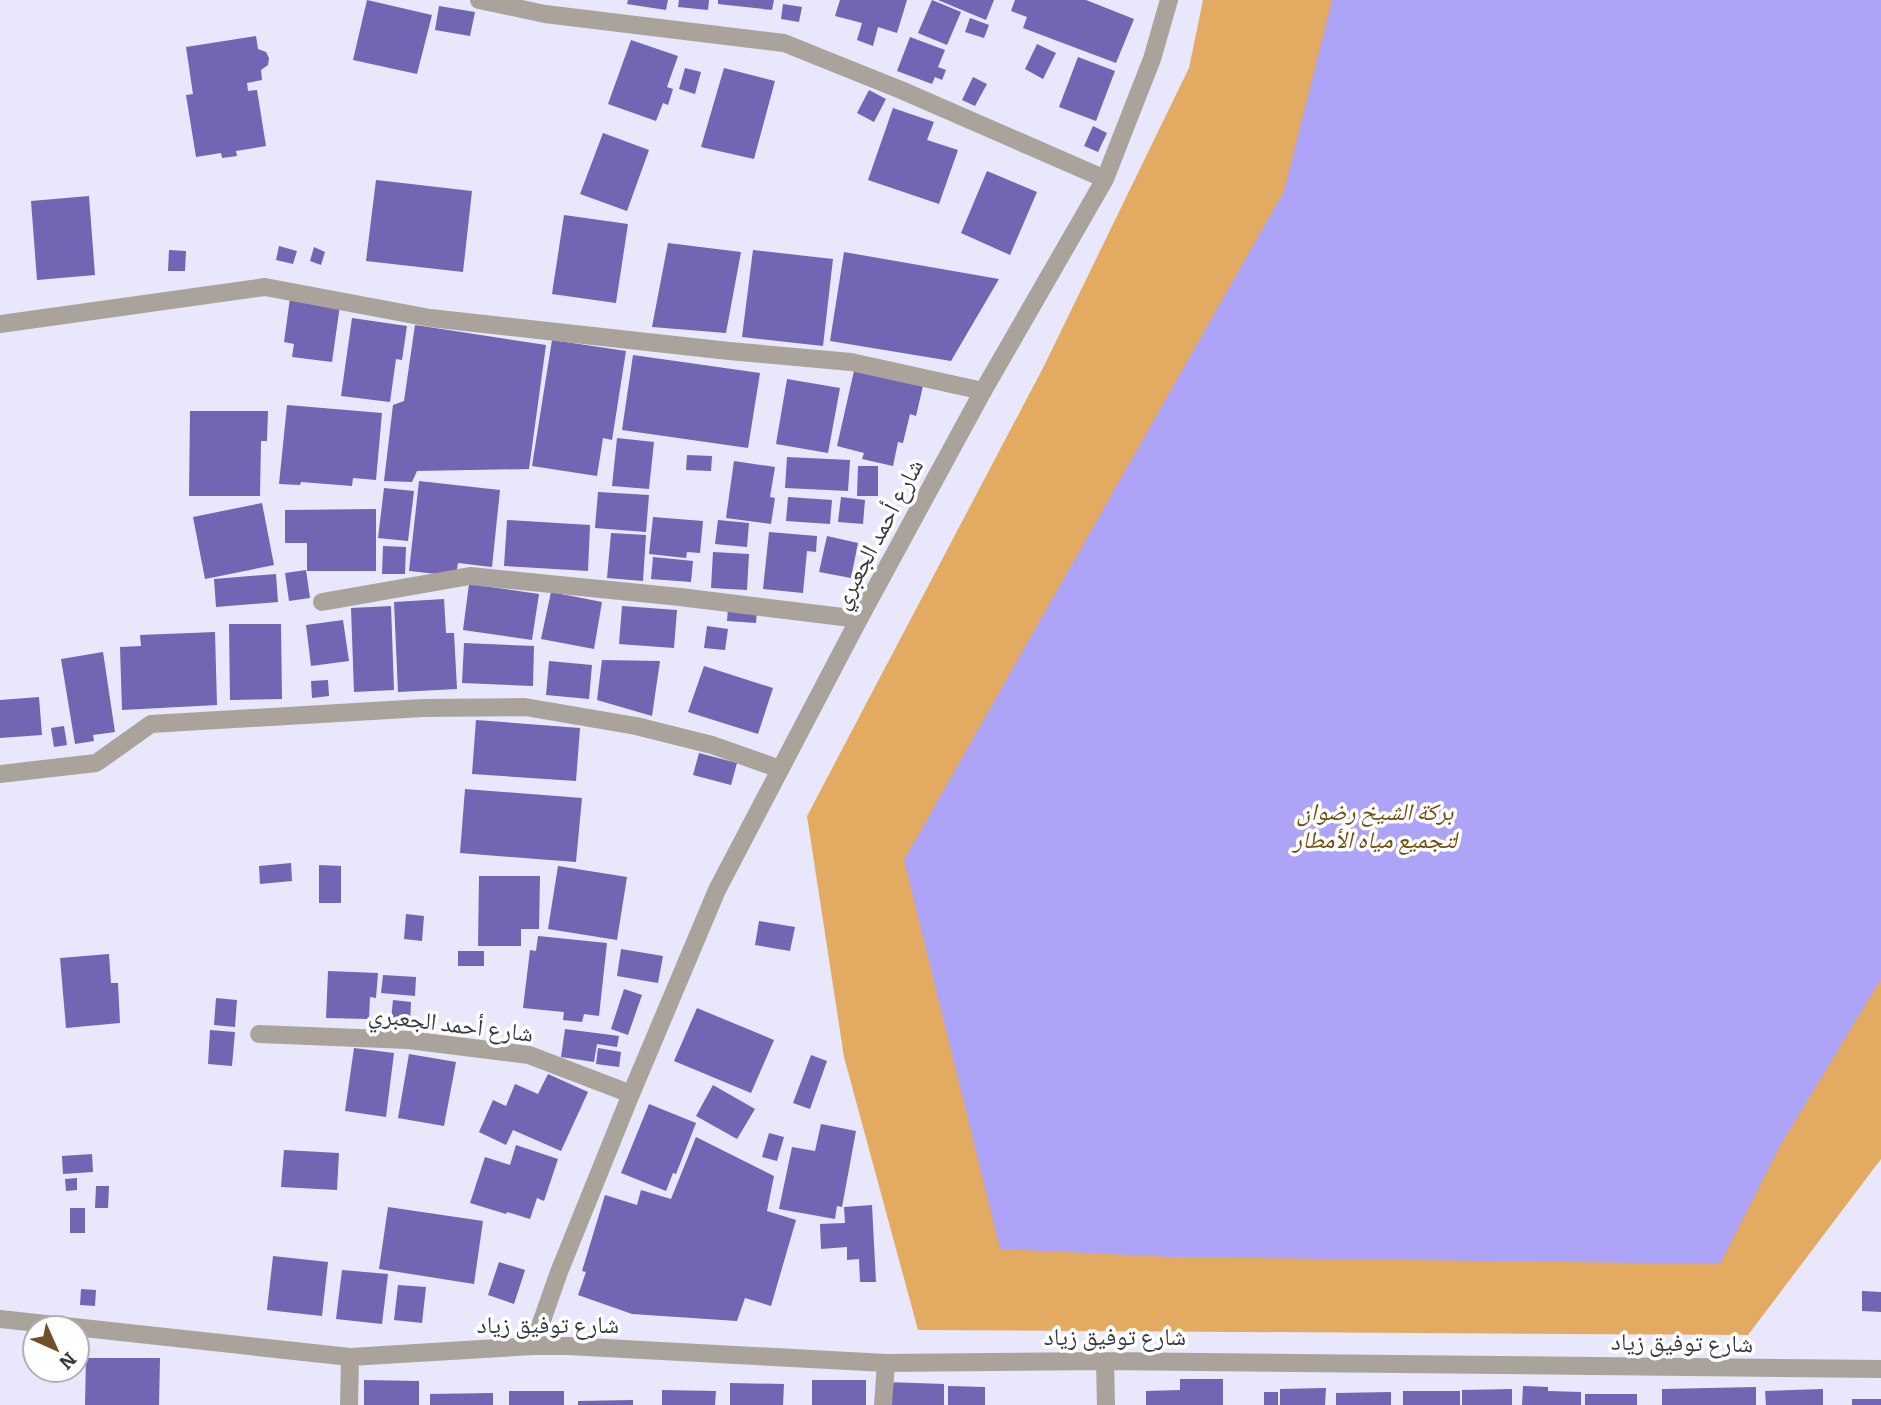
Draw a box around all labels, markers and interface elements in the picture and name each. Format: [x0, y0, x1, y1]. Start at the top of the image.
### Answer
street label: شارع أحمد الجعبري [827, 454, 934, 616]
park label: بركة الشيخ رضوان لتجميع مياه الأمطار [1291, 798, 1460, 855]
street label: شارع أحمد الجعبري [366, 1000, 535, 1053]
street label: شارع توفيق زياد [477, 1311, 619, 1340]
north arrow [21, 1314, 91, 1384]
street label: شارع توفيق زياد [1044, 1323, 1186, 1352]
street label: شارع توفيق زياد [1611, 1328, 1753, 1359]
text: N [54, 1347, 81, 1374]

